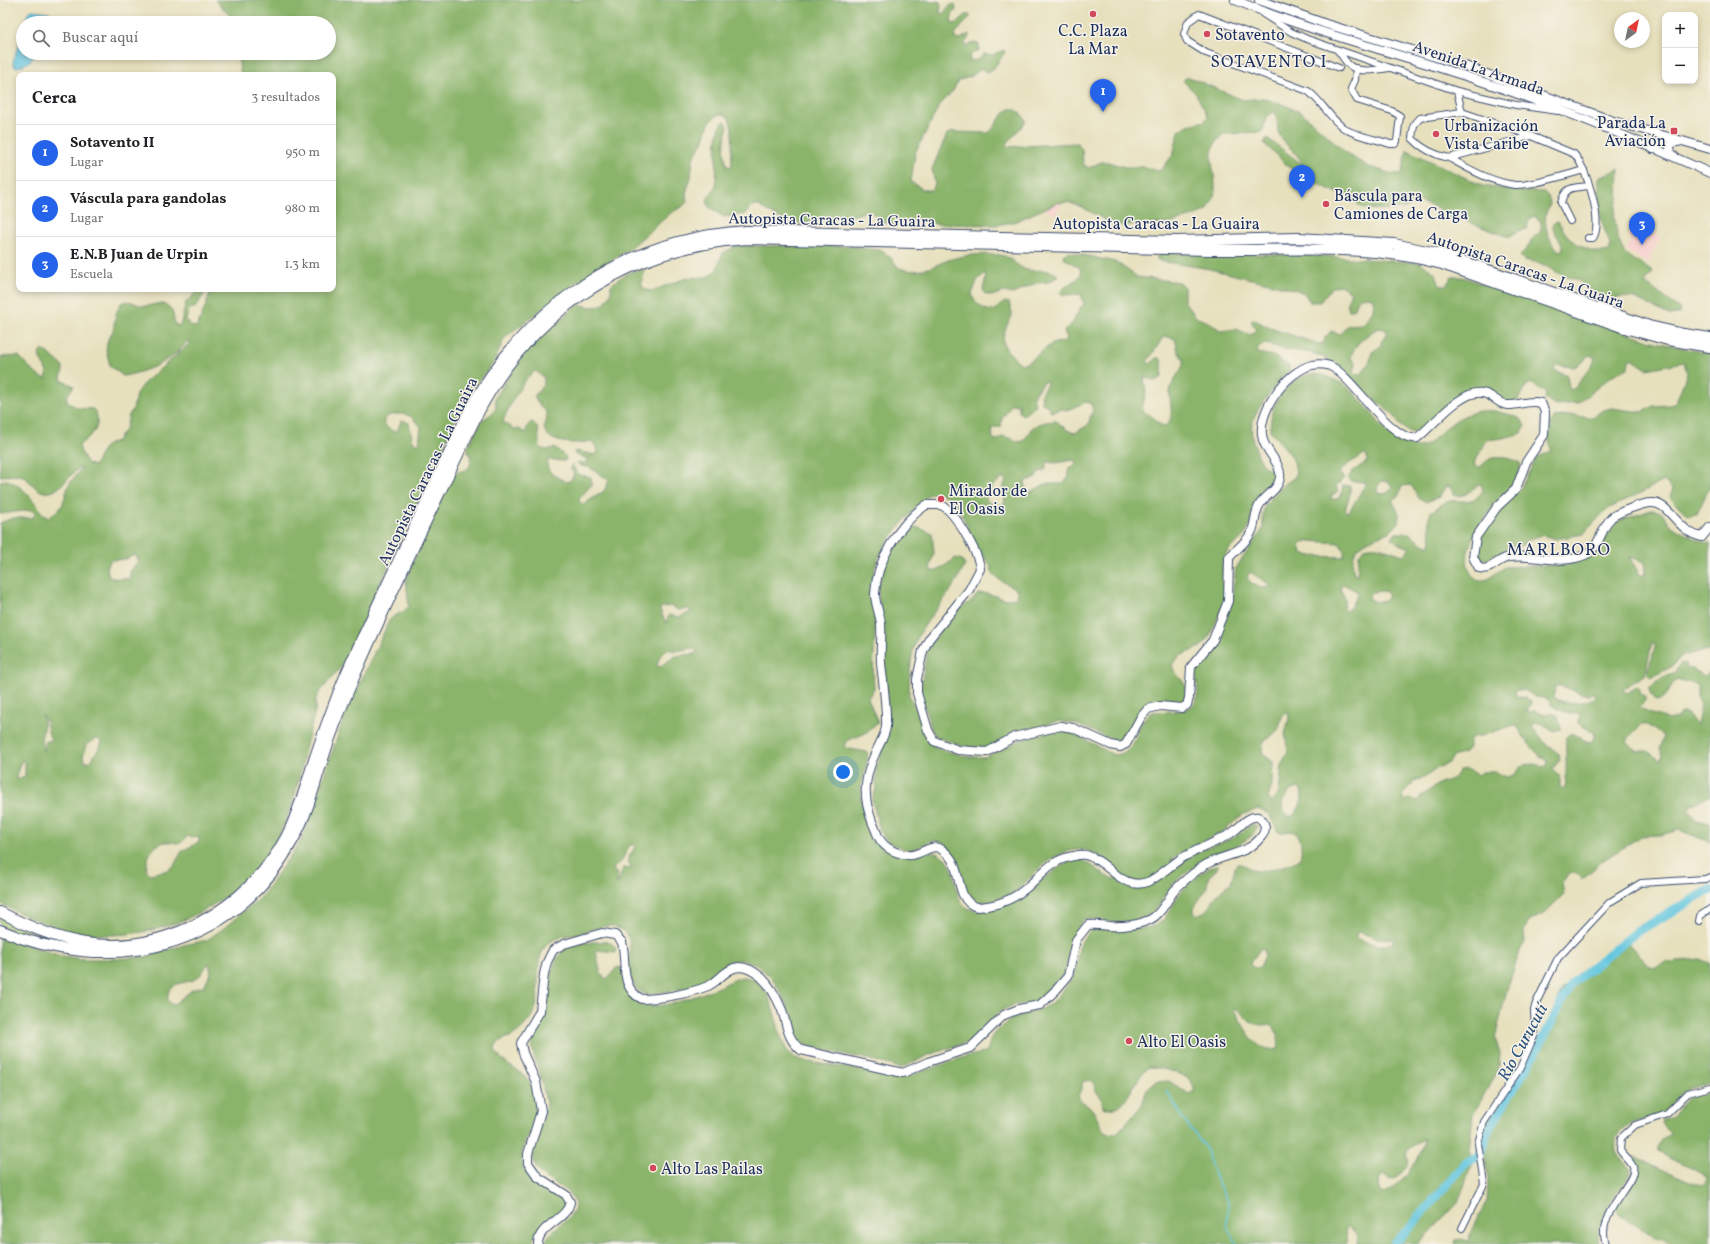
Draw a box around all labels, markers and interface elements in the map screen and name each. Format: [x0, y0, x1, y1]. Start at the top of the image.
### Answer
marker: C.C. Plaza La Mar [1088, 9, 1098, 19]
north arrow [1614, 12, 1650, 48]
map controls [1662, 12, 1698, 84]
button: + [1662, 12, 1698, 48]
search box [16, 16, 336, 60]
place label: C.C. Plaza La Mar [1058, 21, 1128, 61]
place label: Sotavento [1215, 25, 1285, 47]
icon: search [30, 27, 52, 49]
text: Buscar aquí [62, 28, 138, 49]
marker: Sotavento [1202, 29, 1212, 39]
street label: Avenida La Armada [1410, 36, 1547, 102]
button: − [1662, 48, 1698, 84]
district label: SOTAVENTO I [1211, 51, 1327, 74]
pin: 1 [1090, 79, 1116, 112]
text: Cerca [32, 87, 77, 110]
text: 3 resultados [251, 89, 320, 107]
place label: Parada La Aviación [1597, 113, 1666, 153]
place label: Urbanización Vista Caribe [1444, 116, 1539, 156]
marker: Parada La Aviación [1669, 126, 1679, 136]
marker: Urbanización Vista Caribe [1431, 129, 1441, 139]
text: Sotavento II [70, 133, 155, 154]
text: 1 [42, 144, 48, 162]
text: 950 m [285, 144, 320, 162]
text: Lugar [70, 154, 103, 172]
pin: 2 [1289, 165, 1315, 198]
place label: Báscula para Camiones de Carga [1334, 186, 1468, 226]
text: Váscula para gandolas [70, 189, 227, 210]
marker: Báscula para Camiones de Carga [1321, 199, 1331, 209]
text: 2 [42, 200, 48, 218]
text: 980 m [285, 200, 320, 218]
street label: Autopista Caracas - La Guaira [728, 208, 936, 234]
text: Lugar [70, 210, 103, 228]
pin: 3 [1629, 212, 1655, 245]
street label: Autopista Caracas - La Guaira [1052, 214, 1260, 236]
street label: Autopista Caracas - La Guaira [1424, 227, 1627, 315]
text: E.N.B Juan de Urpin [70, 245, 208, 266]
text: 3 [42, 256, 48, 274]
text: 1.3 km [285, 256, 320, 274]
text: Escuela [70, 266, 113, 284]
street label: Autopista Caracas - La Guaira [373, 374, 484, 570]
place label: Mirador de El Oasis [949, 481, 1027, 521]
marker: Mirador de El Oasis [936, 494, 946, 504]
district label: MARLBORO [1507, 539, 1611, 562]
your location [833, 762, 853, 782]
water label: Río Curucutí [1493, 999, 1555, 1085]
place label: Alto El Oasis [1137, 1032, 1226, 1054]
marker: Alto El Oasis [1124, 1036, 1134, 1046]
place label: Alto Las Pailas [661, 1159, 763, 1181]
marker: Alto Las Pailas [648, 1163, 658, 1173]

